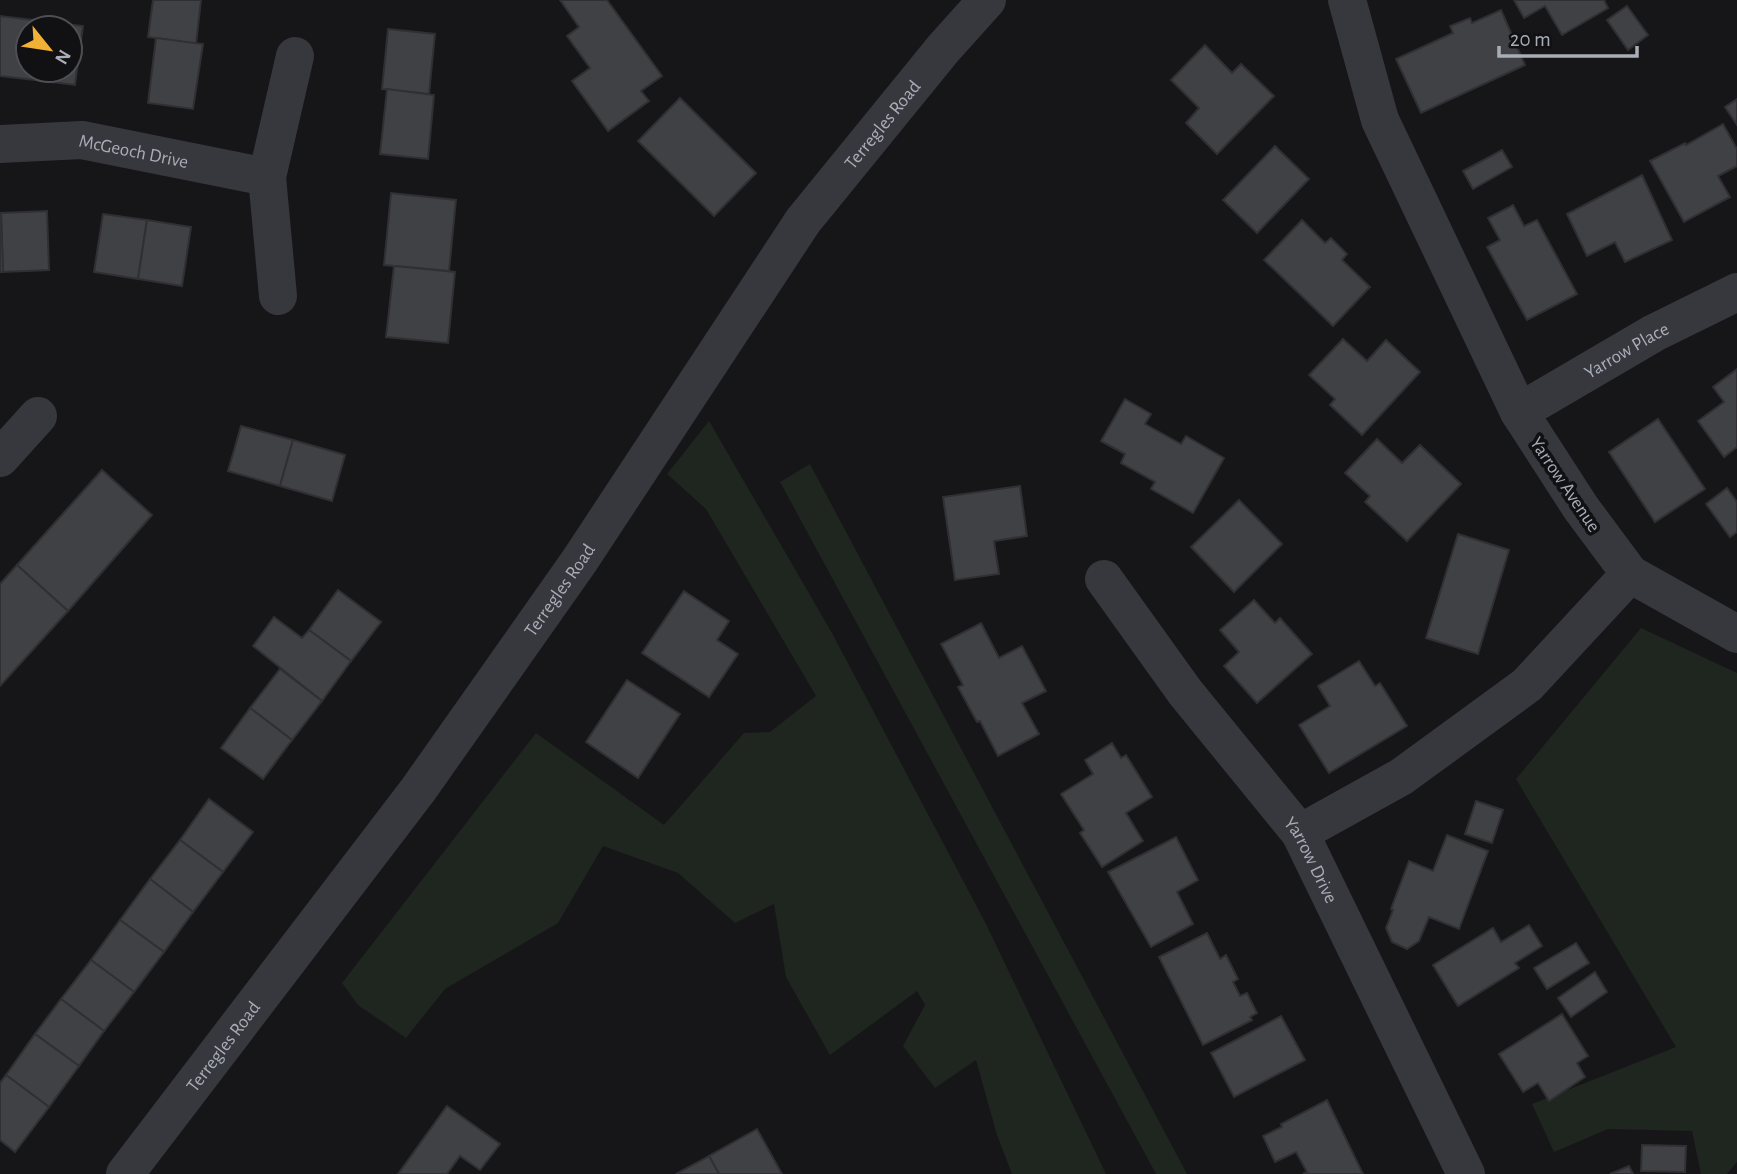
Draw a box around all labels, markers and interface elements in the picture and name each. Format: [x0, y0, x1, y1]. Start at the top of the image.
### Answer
north arrow [14, 14, 84, 84]
scale bar [1499, 14, 1637, 58]
text: 20 m [1510, 29, 1551, 50]
text: N [51, 46, 74, 67]
street label: Terregles Road [841, 77, 925, 173]
street label: McGeoch Drive [77, 132, 190, 172]
street label: Yarrow Place [1581, 319, 1672, 383]
street label: Yarrow Avenue [1526, 434, 1603, 536]
street label: Terregles Road [521, 541, 599, 640]
street label: Yarrow Drive [1280, 814, 1341, 906]
street label: Terregles Road [183, 998, 264, 1096]

